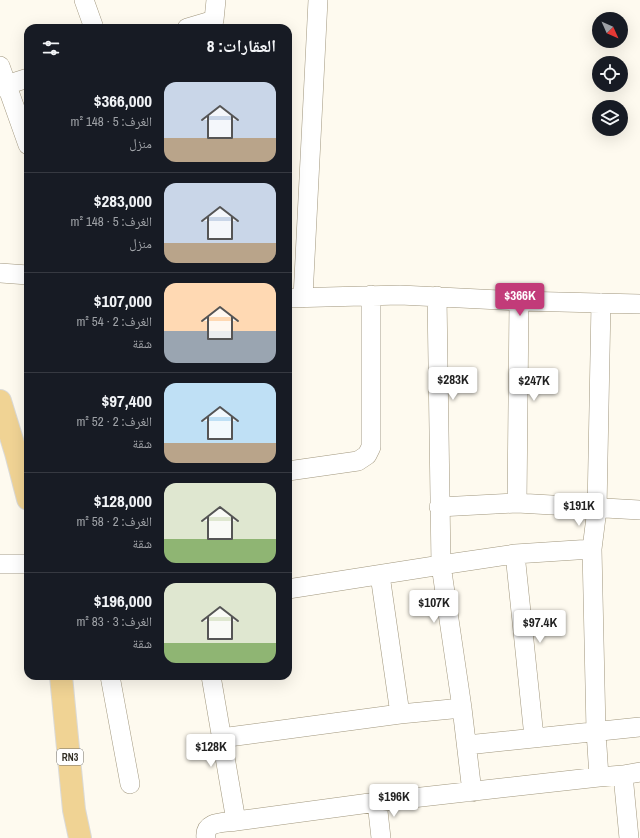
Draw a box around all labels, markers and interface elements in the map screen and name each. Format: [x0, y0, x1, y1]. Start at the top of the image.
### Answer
north arrow [592, 12, 628, 48]
map controls [592, 12, 628, 136]
text: العقارات: 8 [207, 34, 276, 57]
icon: filters [40, 37, 62, 59]
button: locate [592, 56, 628, 92]
text: $366,000 [94, 89, 152, 112]
icon: home [196, 98, 244, 146]
button: layers [592, 100, 628, 136]
text: الغرف: 5 · 148 m² [71, 113, 152, 130]
text: منزل [129, 135, 152, 152]
text: $283,000 [94, 189, 152, 212]
icon: home [196, 199, 244, 247]
text: الغرف: 5 · 148 m² [71, 213, 152, 230]
text: منزل [129, 235, 152, 252]
pin: $366K [492, 283, 548, 317]
text: $366K [504, 287, 536, 304]
text: $107,000 [94, 289, 152, 312]
icon: home [196, 299, 244, 347]
text: الغرف: 2 · 54 m² [76, 313, 152, 330]
text: شقة [133, 335, 152, 352]
pin: $283K [425, 367, 481, 401]
pin: $247K [506, 368, 562, 402]
text: $283K [437, 371, 469, 388]
text: $247K [518, 372, 550, 389]
text: $97,400 [102, 389, 152, 412]
icon: home [196, 399, 244, 447]
text: الغرف: 2 · 52 m² [76, 413, 152, 430]
text: شقة [133, 435, 152, 452]
text: $128,000 [94, 489, 152, 512]
pin: $191K [551, 493, 607, 527]
text: $191K [563, 497, 595, 514]
icon: home [196, 499, 244, 547]
text: الغرف: 2 · 58 m² [76, 513, 152, 530]
text: شقة [133, 535, 152, 552]
text: $196,000 [94, 589, 152, 612]
pin: $107K [406, 590, 462, 624]
text: $107K [418, 594, 450, 611]
icon: home [196, 599, 244, 647]
pin: $97.4K [507, 610, 573, 644]
text: الغرف: 3 · 83 m² [76, 613, 152, 630]
text: $97.4K [523, 614, 557, 631]
text: شقة [133, 635, 152, 652]
pin: $128K [183, 734, 239, 768]
text: $128K [195, 738, 227, 755]
road number: RN3 [57, 749, 83, 765]
pin: $196K [366, 784, 422, 818]
text: $196K [378, 788, 410, 805]

